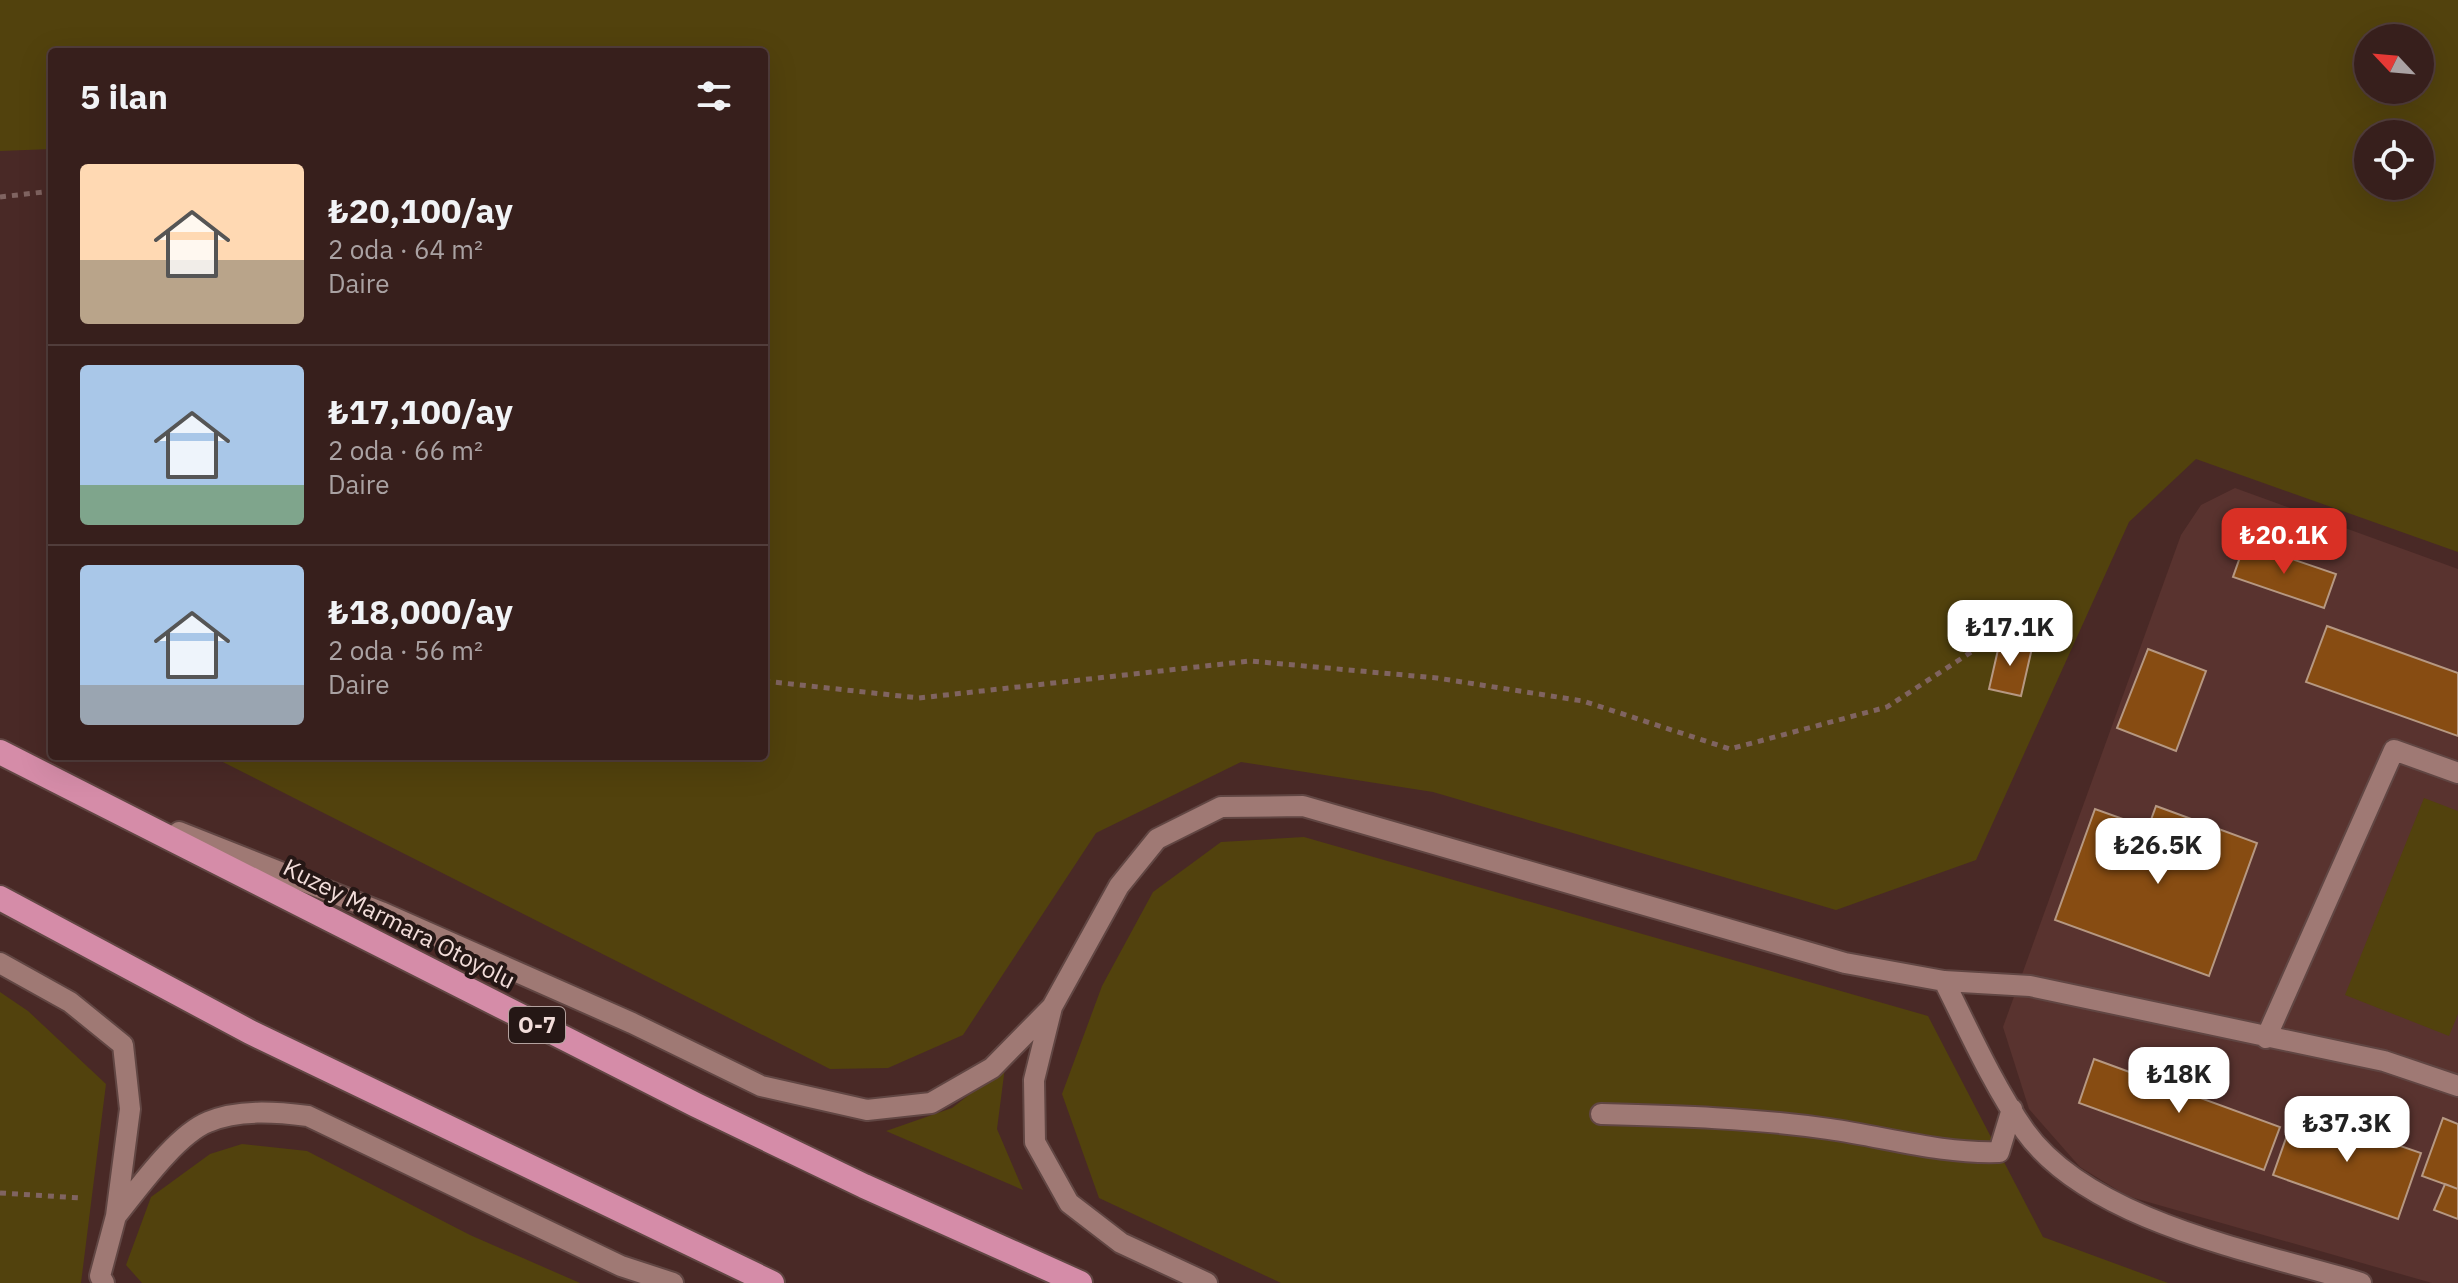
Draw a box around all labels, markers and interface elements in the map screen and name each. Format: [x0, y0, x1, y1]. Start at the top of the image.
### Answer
north arrow [2354, 24, 2434, 104]
map controls [2354, 24, 2434, 200]
text: 5 ilan [80, 74, 168, 118]
icon: filters [692, 74, 736, 118]
button: locate [2354, 120, 2434, 200]
text: ₺20,100/ay [328, 188, 513, 232]
icon: home [144, 196, 240, 292]
text: 2 oda · 64 m² [328, 232, 483, 266]
text: Daire [328, 266, 390, 300]
text: ₺17,100/ay [328, 389, 513, 433]
icon: home [144, 397, 240, 493]
text: 2 oda · 66 m² [328, 433, 483, 467]
text: Daire [328, 467, 390, 501]
pin: ₺20.1K [2219, 508, 2349, 576]
text: ₺20.1K [2240, 517, 2328, 551]
text: ₺18,000/ay [328, 589, 513, 633]
icon: home [144, 597, 240, 693]
pin: ₺17.1K [1945, 600, 2075, 668]
text: ₺17.1K [1966, 609, 2054, 643]
text: 2 oda · 56 m² [328, 633, 483, 667]
text: Daire [328, 667, 390, 701]
pin: ₺26.5K [2093, 818, 2223, 886]
text: ₺26.5K [2114, 827, 2202, 861]
street label: Kuzey Marmara Otoyolu [278, 851, 521, 996]
road number: O-7 [509, 1007, 565, 1043]
pin: ₺18K [2132, 1047, 2226, 1115]
text: ₺18K [2146, 1056, 2212, 1090]
pin: ₺37.3K [2282, 1096, 2412, 1164]
text: ₺37.3K [2303, 1105, 2391, 1139]

